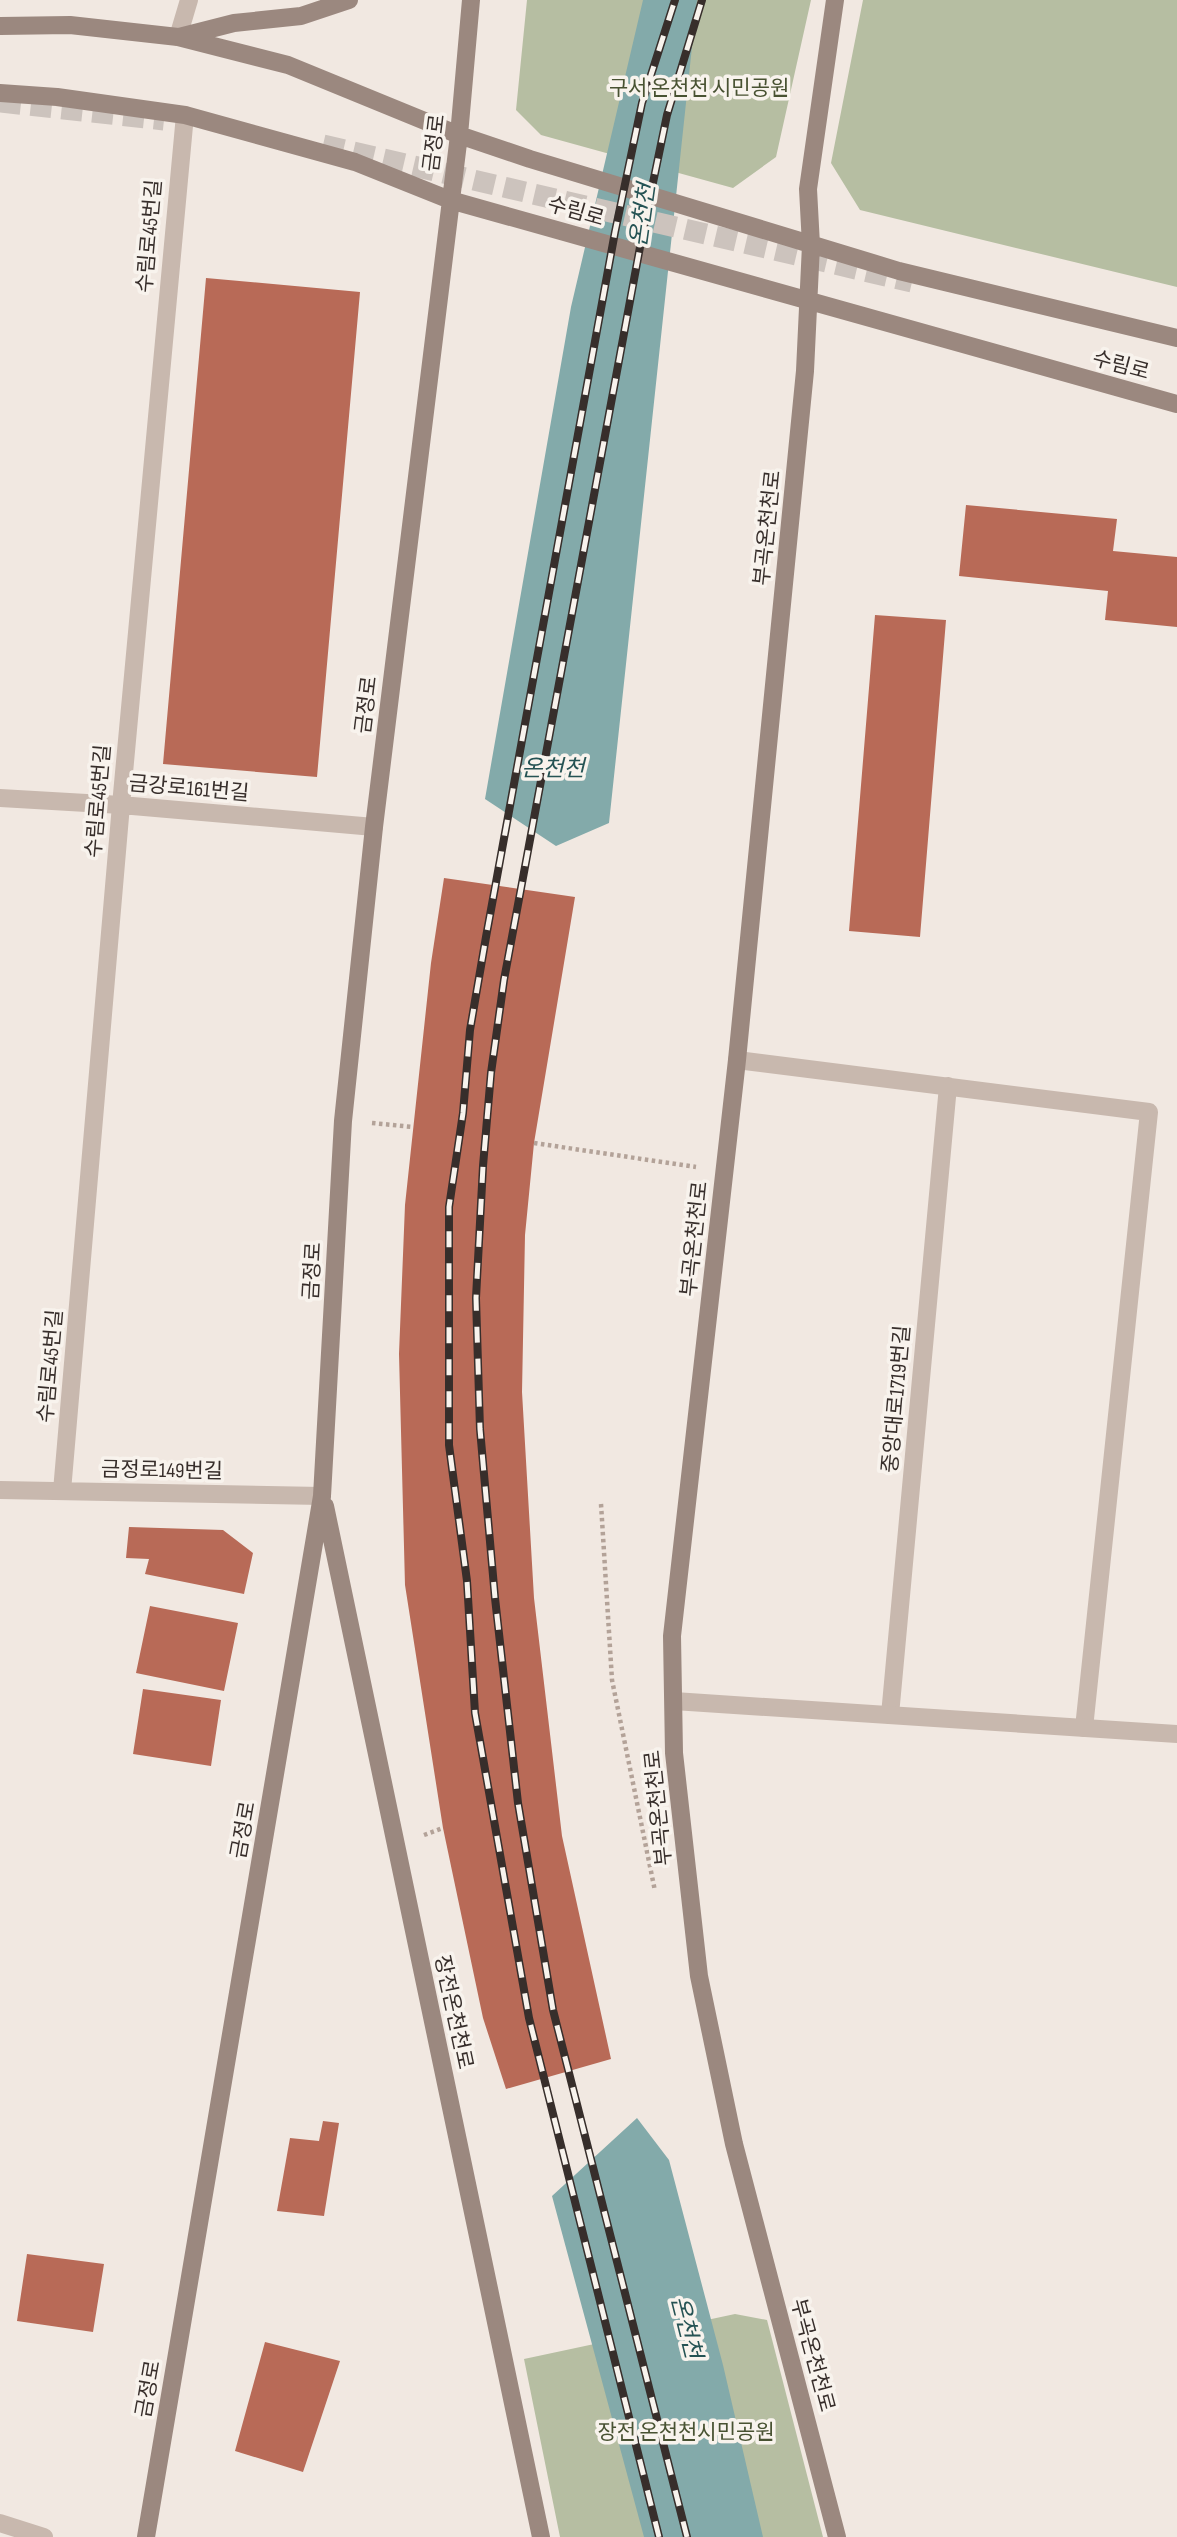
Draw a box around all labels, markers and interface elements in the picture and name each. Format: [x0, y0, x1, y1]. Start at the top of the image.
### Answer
park label: 구서 온천천 시민공원 [609, 76, 789, 101]
street label: 금정로 [419, 113, 450, 173]
street label: 수림로45번길 [132, 178, 167, 294]
water label: 온천천 [625, 179, 662, 249]
street label: 수림로 [545, 191, 607, 231]
street label: 수림로 [1090, 346, 1152, 385]
street label: 부곡온천천로 [749, 469, 786, 587]
street label: 금정로 [351, 675, 382, 735]
street label: 수림로45번길 [81, 743, 116, 859]
water label: 온천천 [521, 755, 588, 783]
street label: 금강로161번길 [128, 771, 250, 806]
street label: 부곡온천천로 [676, 1180, 713, 1298]
street label: 금정로 [298, 1241, 326, 1301]
street label: 수림로45번길 [33, 1308, 68, 1424]
street label: 중앙대로1719번길 [878, 1324, 915, 1474]
street label: 금정로149번길 [101, 1457, 223, 1484]
street label: 부곡온천천로 [640, 1749, 677, 1867]
street label: 금정로 [226, 1799, 261, 1861]
street label: 장전온천천로 [429, 1953, 478, 2071]
water label: 온천천 [665, 2293, 708, 2364]
street label: 부곡온천천로 [785, 2296, 840, 2414]
street label: 금정로 [131, 2358, 166, 2420]
park label: 장전 온천천시민공원 [597, 2420, 775, 2445]

